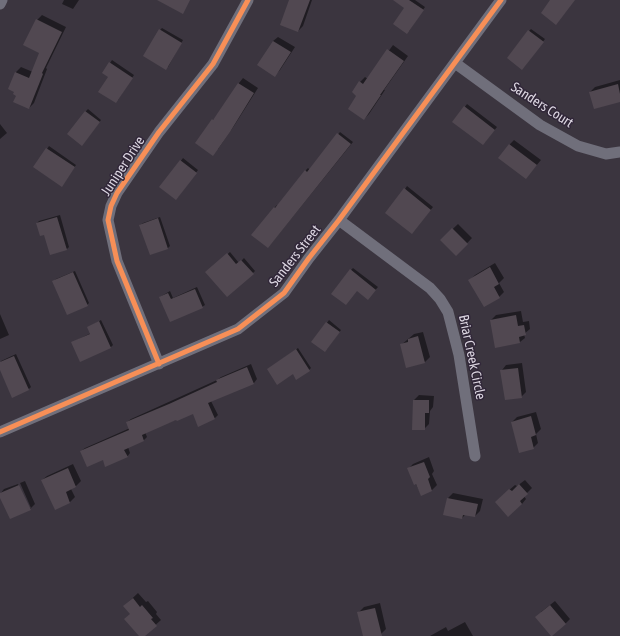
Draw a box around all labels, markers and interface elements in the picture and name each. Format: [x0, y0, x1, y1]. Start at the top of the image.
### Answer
street label: Sanders Court [508, 79, 576, 131]
street label: Juniper Drive [98, 133, 148, 199]
street label: Sanders Street [266, 222, 324, 290]
street label: Briar Creek Circle [455, 313, 489, 401]

